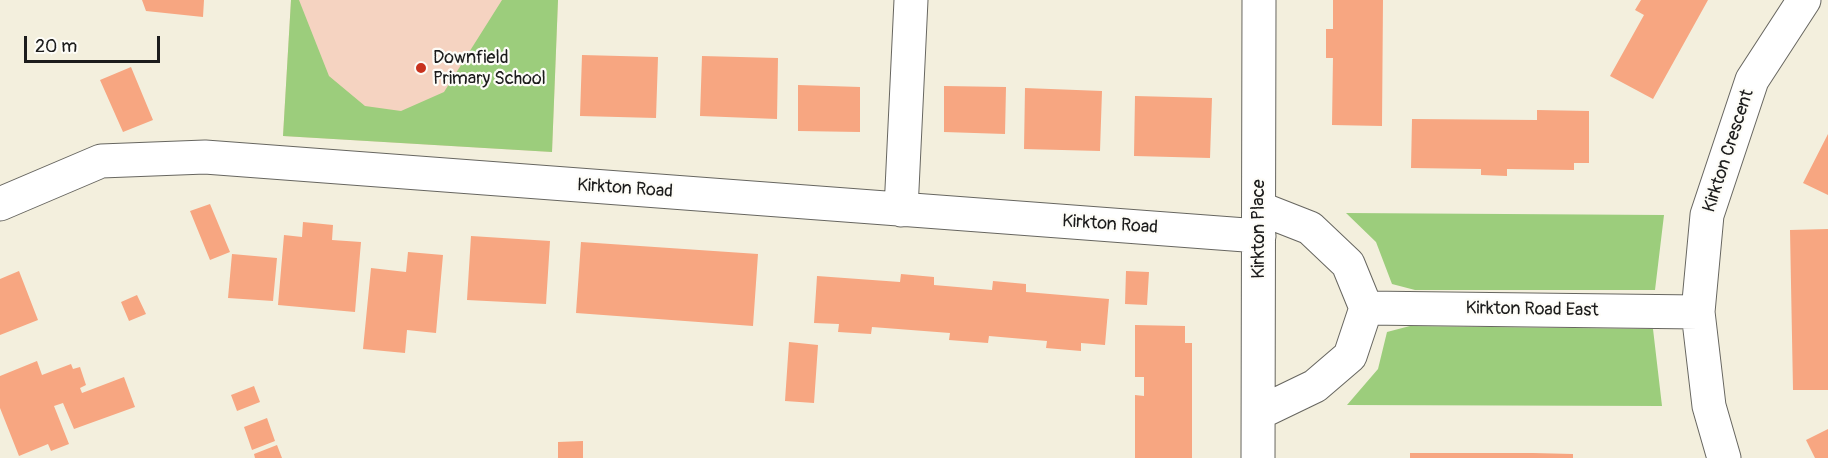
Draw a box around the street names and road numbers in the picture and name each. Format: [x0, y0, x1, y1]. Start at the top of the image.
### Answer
street label: Kirkton Crescent [1699, 87, 1759, 215]
street label: Kirkton Road [576, 175, 674, 203]
street label: Kirkton Place [1248, 179, 1270, 279]
street label: Kirkton Road [1061, 211, 1159, 239]
street label: Kirkton Road East [1465, 298, 1599, 322]

